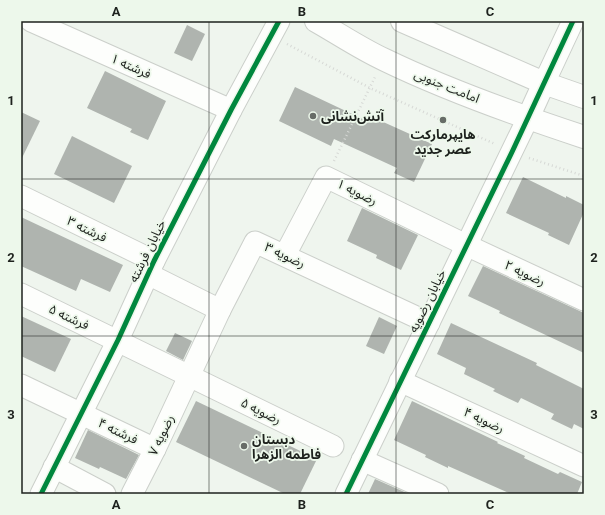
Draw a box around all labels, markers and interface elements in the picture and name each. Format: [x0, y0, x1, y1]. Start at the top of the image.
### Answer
text: A [112, 4, 121, 19]
text: B [298, 4, 306, 19]
text: C [486, 4, 495, 19]
street label: فرشته ۱ [108, 50, 154, 82]
street label: امامت جنوبی [412, 66, 482, 107]
text: 1 [7, 93, 15, 108]
text: 1 [590, 93, 598, 108]
place label: آتش‌نشانی [321, 109, 385, 124]
marker: آتش‌نشانی [308, 111, 318, 121]
marker: هایپرمارکت عصر جدید [438, 115, 448, 125]
place label: هایپرمارکت عصر جدید [410, 127, 476, 157]
street label: رضویه ۱ [334, 176, 380, 208]
street label: فرشته ۳ [65, 213, 110, 245]
street label: خیابان فرشته [125, 217, 170, 285]
street label: رضویه ۳ [262, 239, 308, 271]
text: 2 [7, 250, 15, 265]
text: 2 [590, 250, 598, 265]
street label: رضویه ۲ [502, 257, 548, 289]
street label: خیابان رضویه [405, 267, 450, 335]
street label: فرشته ۵ [47, 301, 92, 333]
street label: رضویه ۵ [238, 395, 284, 427]
street label: رضویه ۴ [461, 404, 507, 436]
text: 3 [7, 407, 15, 422]
text: 3 [590, 407, 598, 422]
street label: رضویه ۷ [145, 412, 177, 458]
street label: فرشته ۴ [96, 415, 141, 447]
place label: دبستان فاطمه الزهرا [252, 432, 321, 462]
marker: دبستان فاطمه الزهرا [239, 441, 249, 451]
text: A [112, 497, 121, 512]
text: B [298, 497, 306, 512]
text: C [486, 497, 495, 512]

